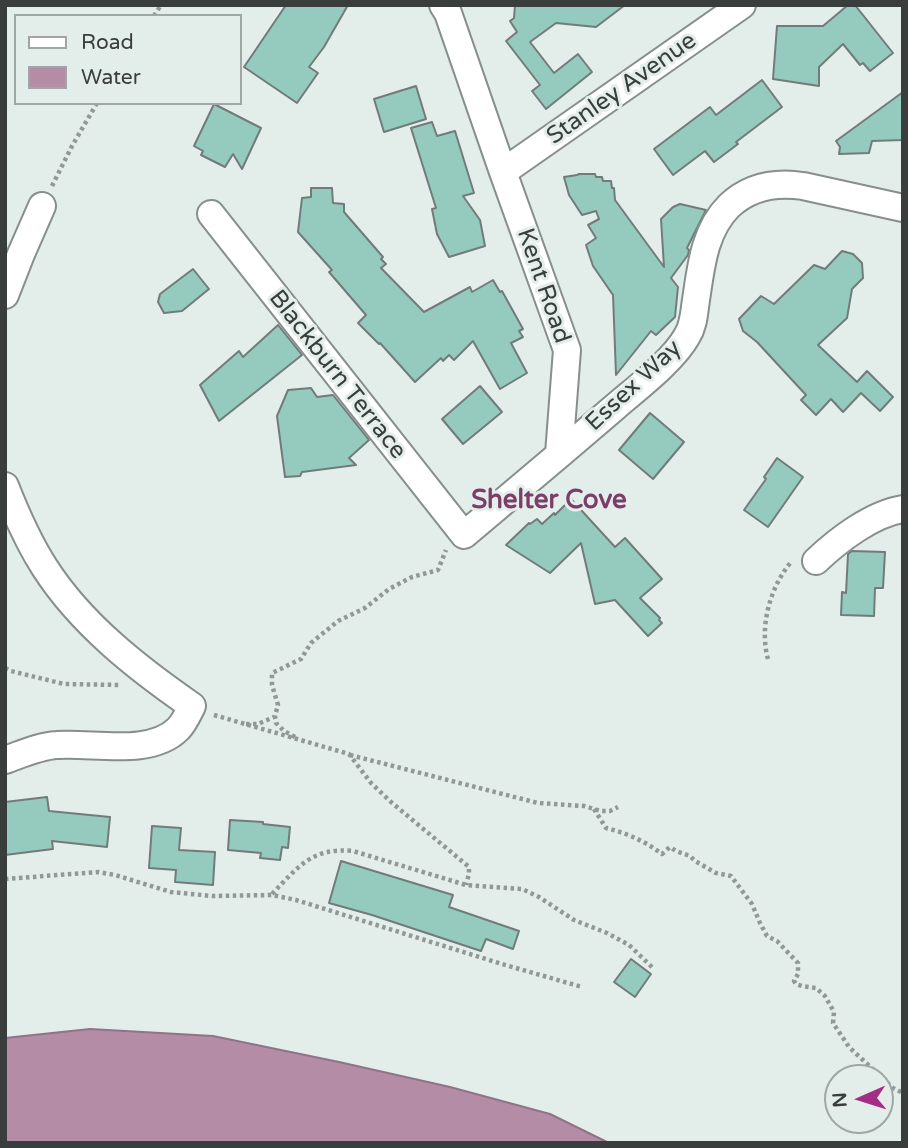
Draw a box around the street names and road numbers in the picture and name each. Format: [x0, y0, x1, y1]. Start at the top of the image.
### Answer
street label: Stanley Avenue [542, 27, 702, 151]
street label: Kent Road [510, 225, 576, 347]
street label: Blackburn Terrace [262, 285, 412, 465]
street label: Essex Way [580, 334, 688, 438]

